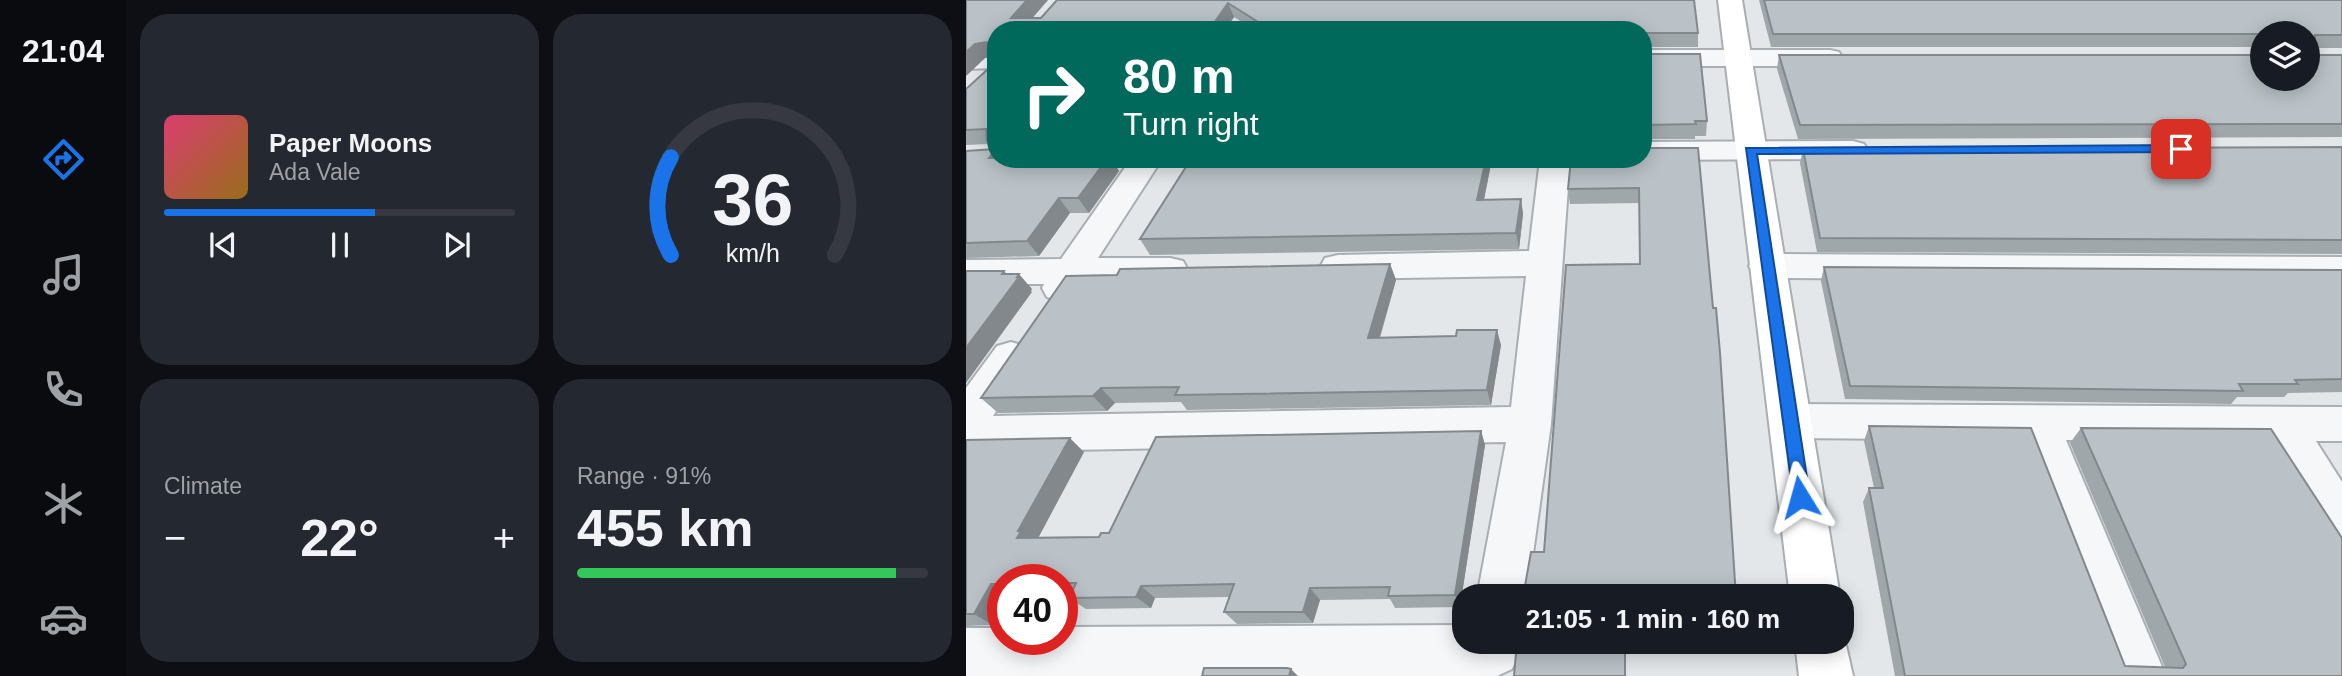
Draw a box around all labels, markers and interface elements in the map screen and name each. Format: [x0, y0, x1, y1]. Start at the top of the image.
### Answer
map controls [2250, 21, 2320, 91]
button: layers [2250, 21, 2320, 91]
text: 21:04 [22, 33, 104, 69]
icon: right [1008, 49, 1099, 140]
text: 80 m [1123, 49, 1235, 103]
text: Turn right [1123, 106, 1259, 142]
pin [2151, 119, 2211, 179]
text: Paper Moons [269, 128, 432, 158]
icon: arrive [2162, 130, 2200, 168]
icon: directions [39, 135, 88, 184]
text: Ada Vale [269, 159, 361, 185]
text: 36 [712, 160, 793, 241]
icon: previous [204, 226, 242, 264]
icon: pause [321, 226, 359, 264]
icon: next [438, 226, 476, 264]
text: km/h [725, 239, 780, 267]
icon: music [39, 250, 88, 299]
icon: phone [39, 365, 88, 414]
position arrow [1763, 460, 1837, 534]
text: Range · 91% [577, 463, 711, 489]
text: Climate [164, 473, 242, 499]
icon: climate [39, 479, 88, 528]
text: 455 km [577, 499, 753, 557]
text: 22° [300, 509, 379, 567]
text: − [164, 517, 186, 559]
text: + [493, 517, 515, 559]
speed limit sign: 40 [987, 564, 1078, 655]
icon: car [39, 594, 88, 643]
text: 21:05 · 1 min · 160 m [1526, 604, 1780, 634]

